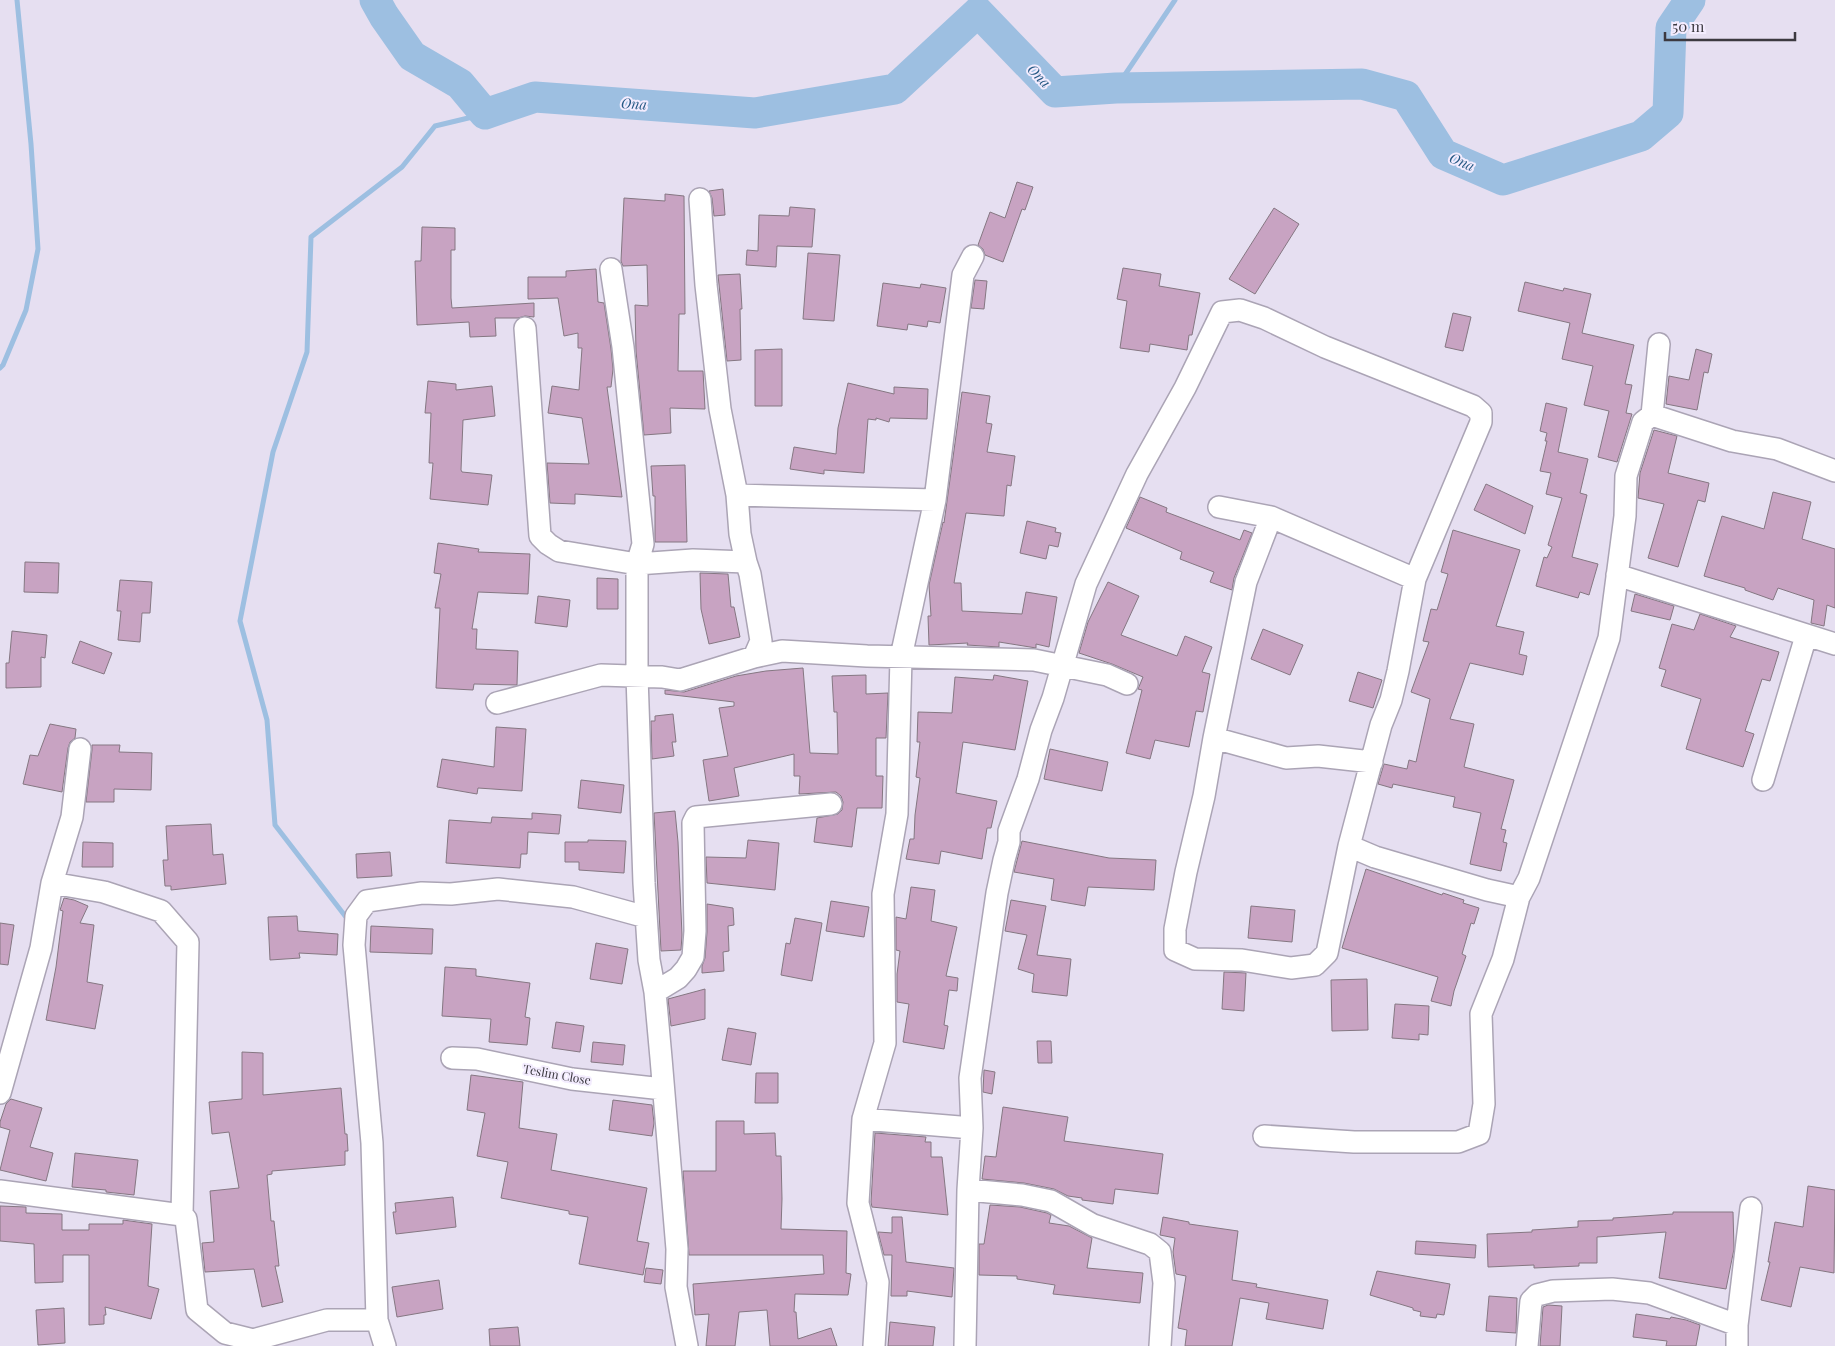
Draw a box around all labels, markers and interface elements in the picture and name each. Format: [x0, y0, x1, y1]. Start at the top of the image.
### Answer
scale bar [1665, 10, 1795, 42]
text: 50 m [1672, 16, 1705, 36]
water label: Ona [1024, 60, 1055, 91]
water label: Ona [621, 93, 647, 114]
water label: Ona [1447, 148, 1478, 175]
street label: Teslim Close [522, 1060, 592, 1088]

